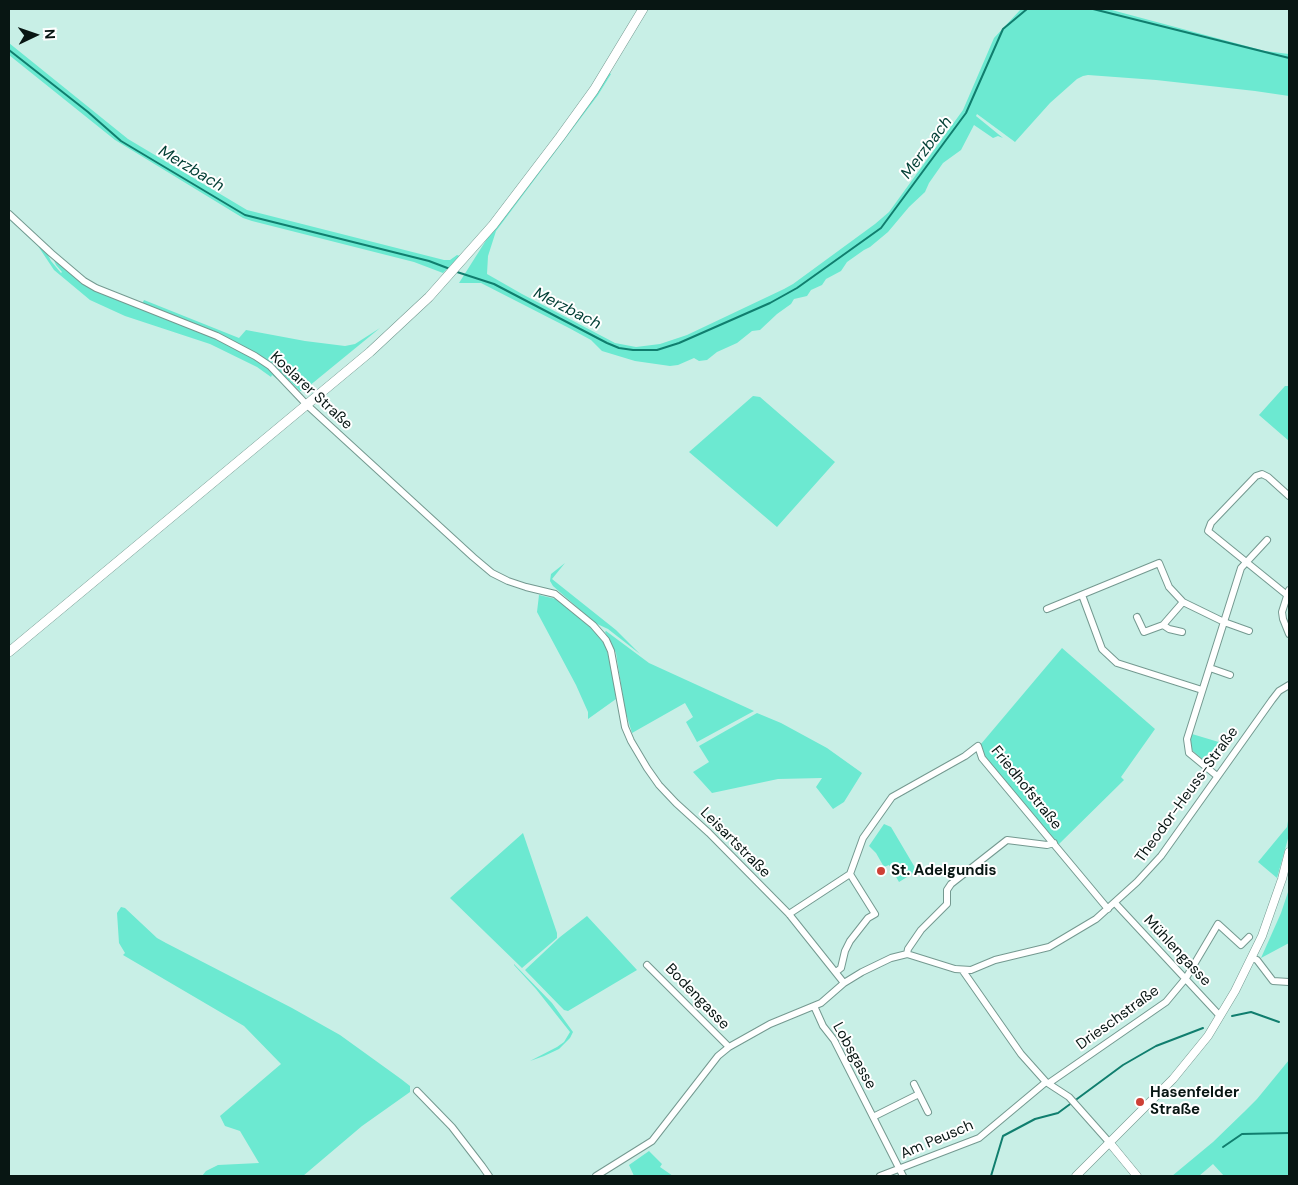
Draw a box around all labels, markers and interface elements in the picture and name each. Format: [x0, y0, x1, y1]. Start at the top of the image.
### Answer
north arrow [10, 10, 60, 60]
text: N [41, 29, 59, 40]
water label: Merzbach [897, 113, 957, 183]
water label: Merzbach [155, 142, 227, 196]
water label: Merzbach [530, 284, 604, 334]
street label: Koslarer Straße [266, 348, 356, 434]
street label: Theodor-Heuss-Straße [1132, 724, 1242, 866]
street label: Friedhofstraße [987, 743, 1065, 833]
street label: Leisartstraße [696, 804, 774, 882]
place label: St. Adelgundis [891, 862, 996, 880]
marker: St. Adelgundis [875, 865, 887, 877]
street label: Mühlengasse [1140, 912, 1214, 990]
street label: Bodengasse [661, 960, 733, 1034]
street label: Drieschstraße [1073, 982, 1163, 1054]
street label: Lobsgasse [828, 1019, 880, 1093]
place label: Hasenfelder Straße [1150, 1084, 1239, 1119]
marker: Hasenfelder Straße [1134, 1096, 1146, 1108]
street label: Am Peusch [898, 1117, 976, 1163]

